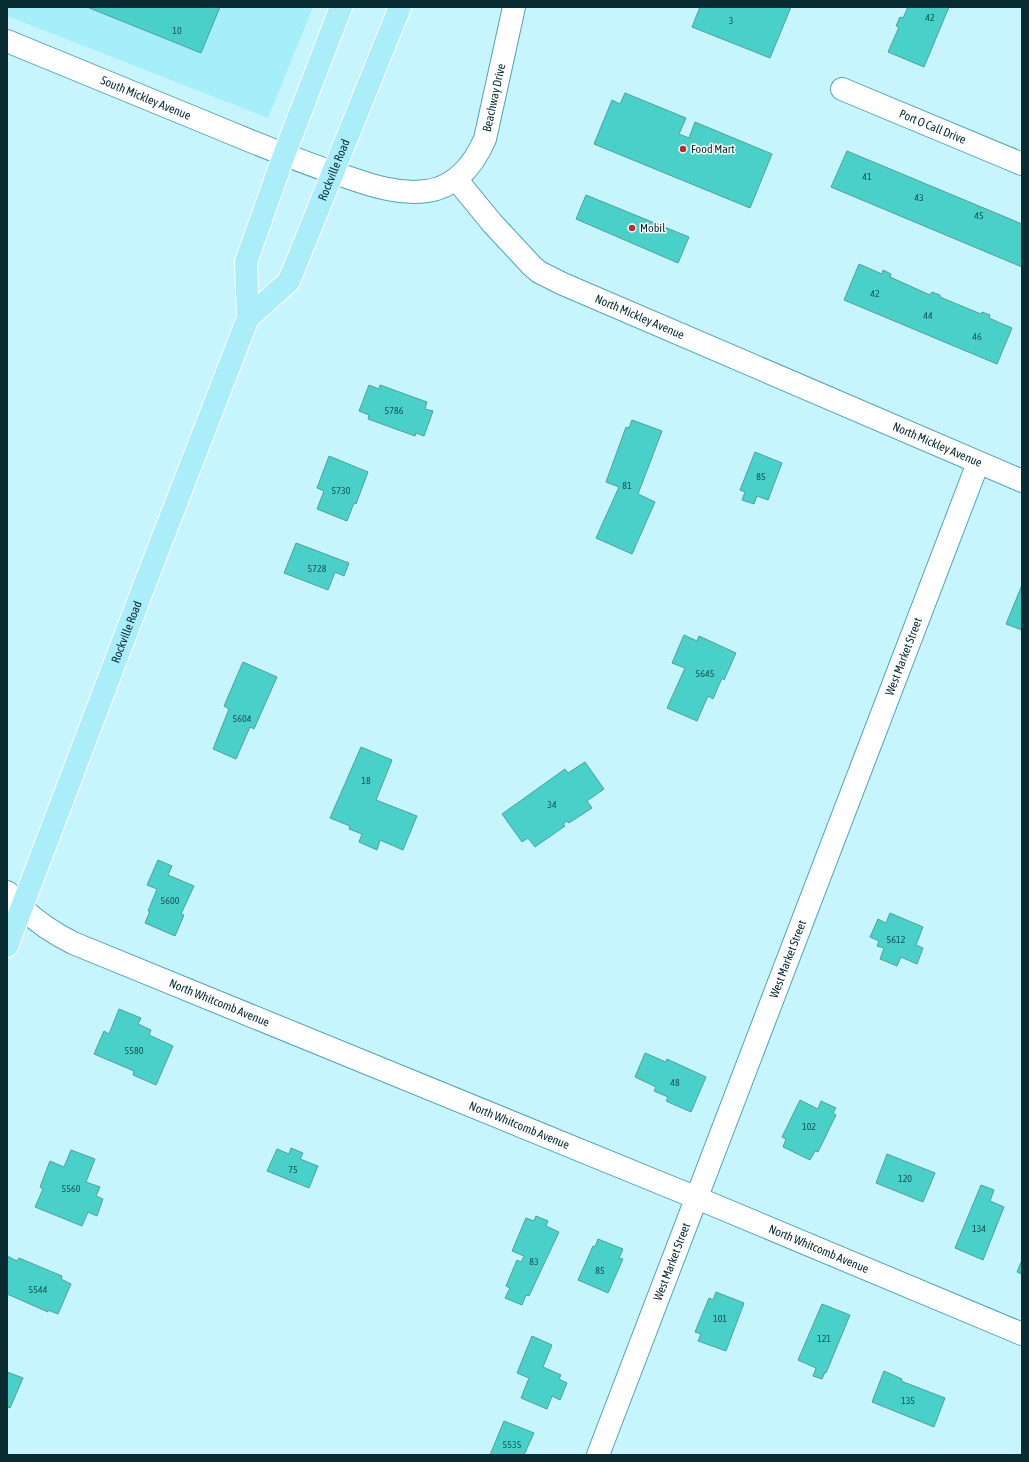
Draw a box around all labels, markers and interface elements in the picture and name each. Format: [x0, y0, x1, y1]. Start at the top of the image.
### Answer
house number: 42 [925, 12, 935, 23]
house number: 3 [729, 15, 734, 26]
house number: 10 [172, 25, 182, 36]
street label: Beachway Drive [480, 62, 508, 133]
street label: South Mickley Avenue [99, 73, 193, 123]
street label: Port O Call Drive [897, 107, 968, 147]
street label: Rockville Road [315, 137, 353, 203]
place label: Food Mart [691, 142, 735, 156]
marker: Food Mart [678, 144, 688, 154]
house number: 41 [862, 171, 872, 182]
house number: 43 [914, 192, 924, 203]
house number: 45 [974, 210, 984, 221]
place label: Mobil [640, 221, 666, 235]
marker: Mobil [627, 223, 637, 233]
house number: 42 [870, 288, 880, 299]
street label: North Mickley Avenue [593, 292, 686, 342]
house number: 44 [923, 310, 933, 321]
house number: 46 [972, 331, 982, 342]
house number: 5786 [385, 405, 404, 416]
street label: North Mickley Avenue [891, 419, 984, 470]
house number: 85 [756, 471, 766, 482]
house number: 81 [622, 480, 632, 491]
house number: 5730 [332, 485, 351, 496]
house number: 5728 [308, 563, 327, 574]
street label: Rockville Road [108, 599, 145, 665]
street label: West Market Street [883, 615, 925, 698]
house number: 5645 [696, 668, 715, 679]
house number: 5604 [233, 713, 252, 724]
house number: 18 [361, 775, 371, 786]
house number: 34 [547, 799, 557, 810]
house number: 5600 [161, 895, 180, 906]
street label: West Market Street [767, 918, 809, 1000]
house number: 5612 [887, 934, 906, 945]
street label: North Whitcomb Avenue [167, 976, 271, 1030]
house number: 5580 [125, 1045, 144, 1056]
house number: 48 [670, 1077, 680, 1088]
street label: North Whitcomb Avenue [467, 1099, 571, 1152]
house number: 102 [802, 1121, 816, 1132]
house number: 75 [288, 1164, 298, 1175]
house number: 120 [898, 1173, 912, 1184]
house number: 5560 [62, 1183, 81, 1194]
street label: West Market Street [651, 1220, 694, 1303]
street label: North Whitcomb Avenue [767, 1222, 871, 1276]
house number: 134 [972, 1223, 986, 1234]
house number: 83 [529, 1256, 539, 1267]
house number: 85 [595, 1265, 605, 1276]
house number: 5544 [29, 1284, 48, 1295]
house number: 101 [713, 1313, 727, 1324]
house number: 121 [817, 1333, 831, 1344]
house number: 135 [901, 1395, 915, 1406]
house number: 5535 [503, 1439, 522, 1450]

